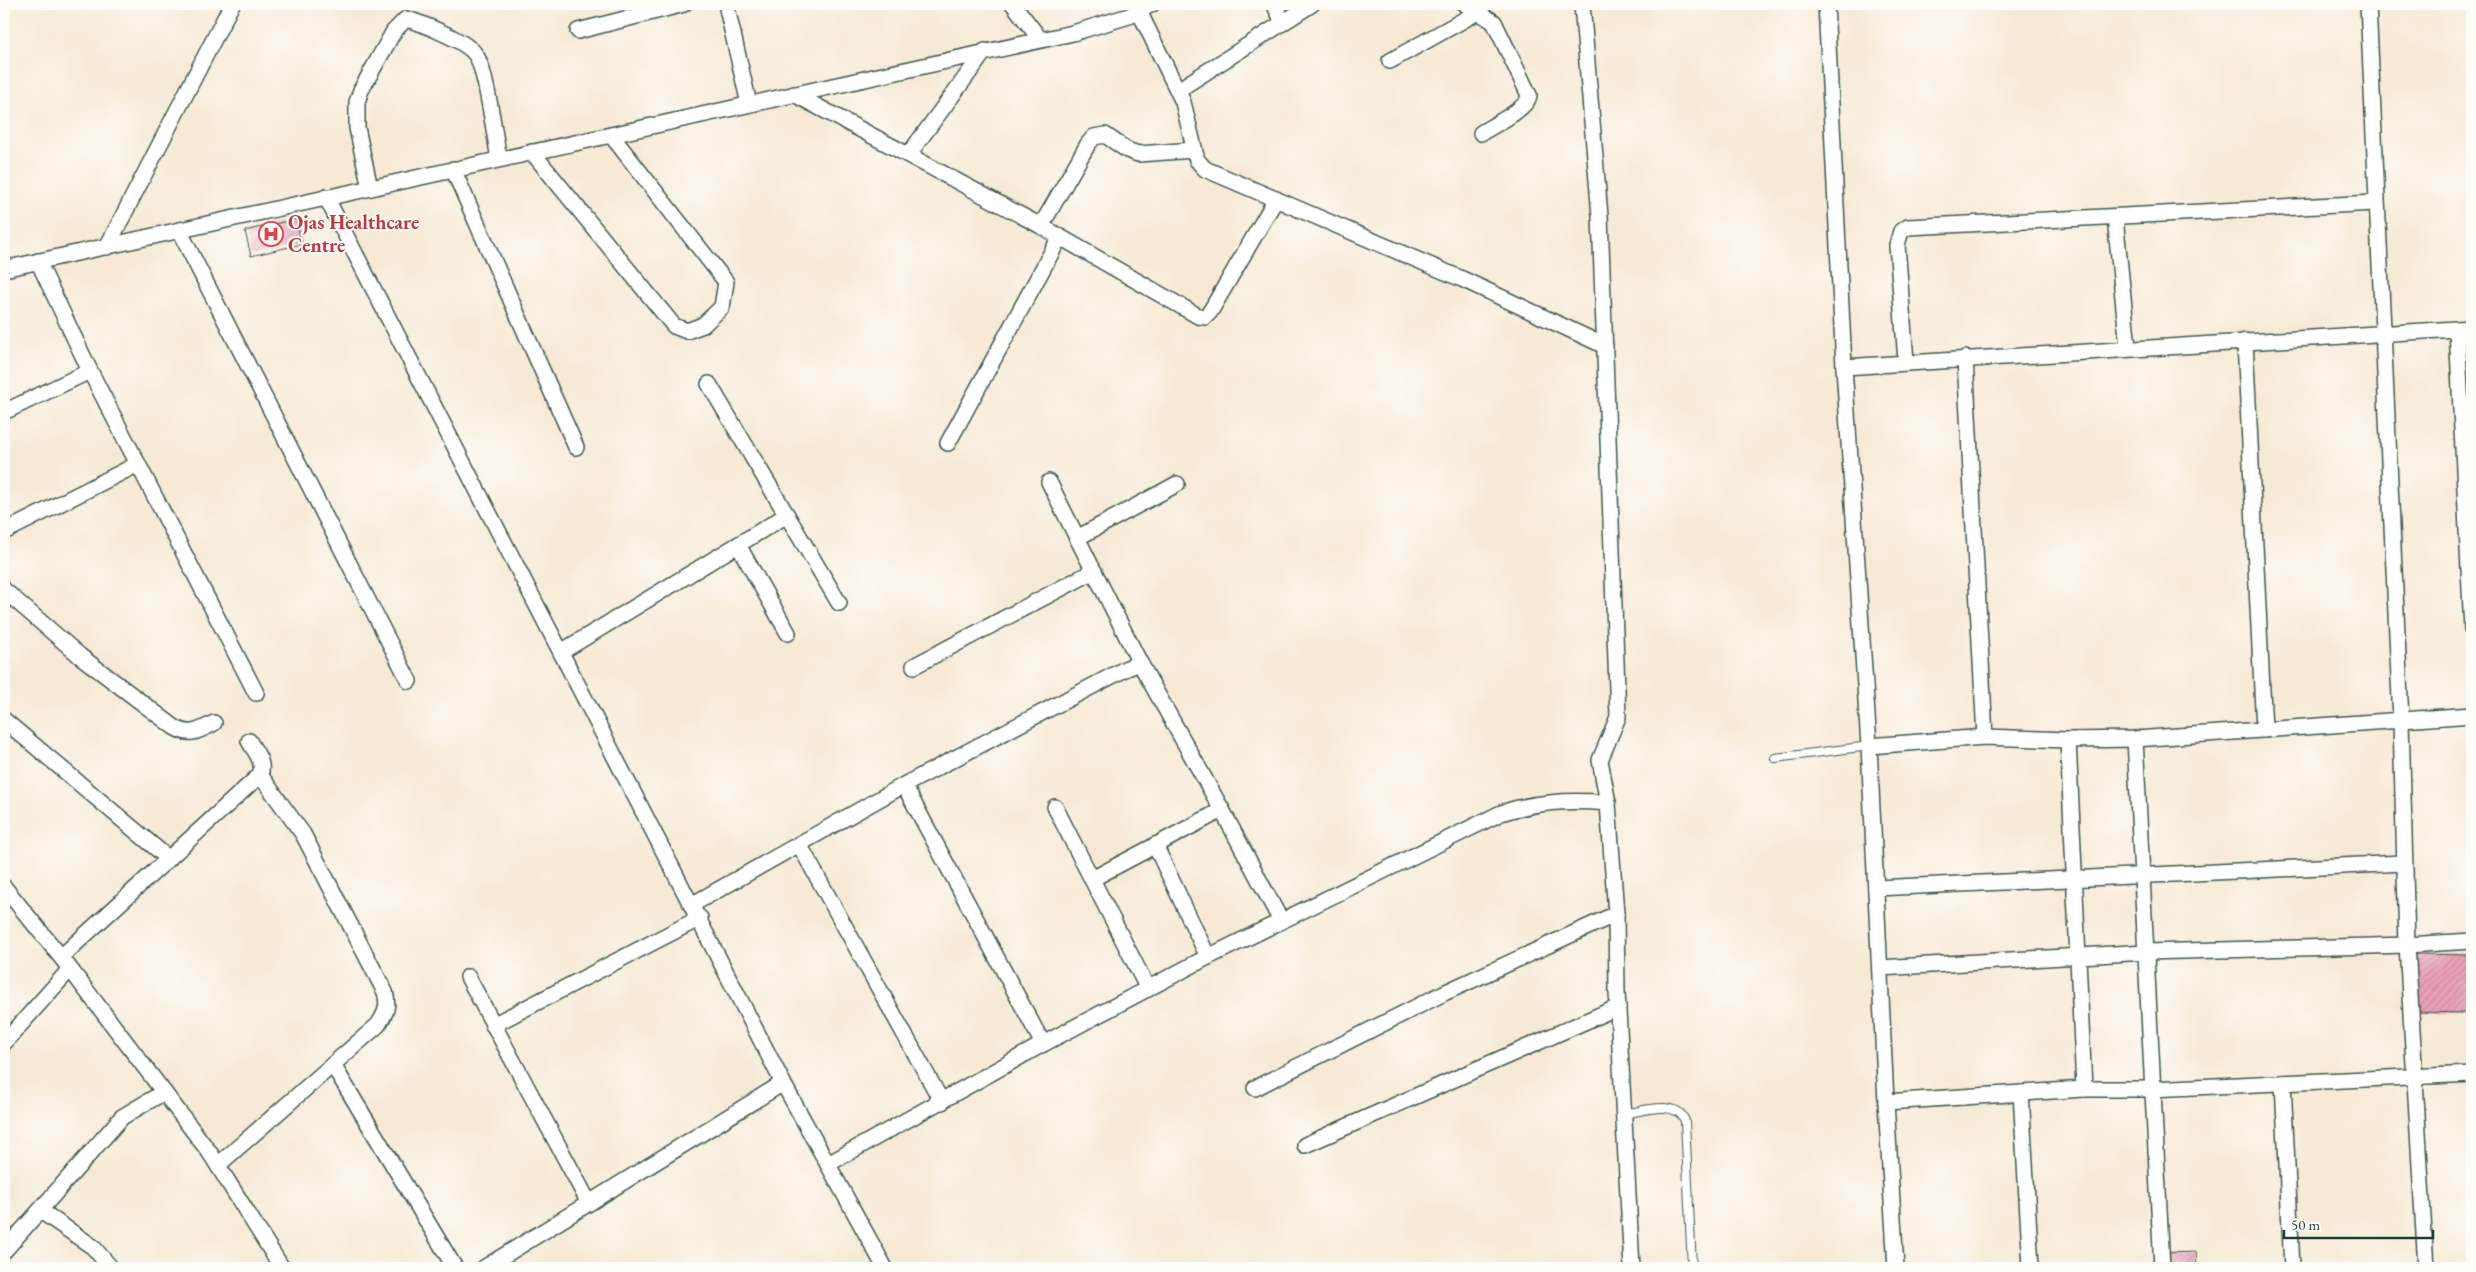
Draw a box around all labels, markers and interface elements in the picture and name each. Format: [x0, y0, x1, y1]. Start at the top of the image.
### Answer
place label: Ojas Healthcare Centre [288, 209, 419, 258]
hospital icon: Ojas Healthcare Centre [258, 221, 284, 247]
scale bar [2284, 1207, 2432, 1239]
text: 50 m [2291, 1215, 2320, 1234]

